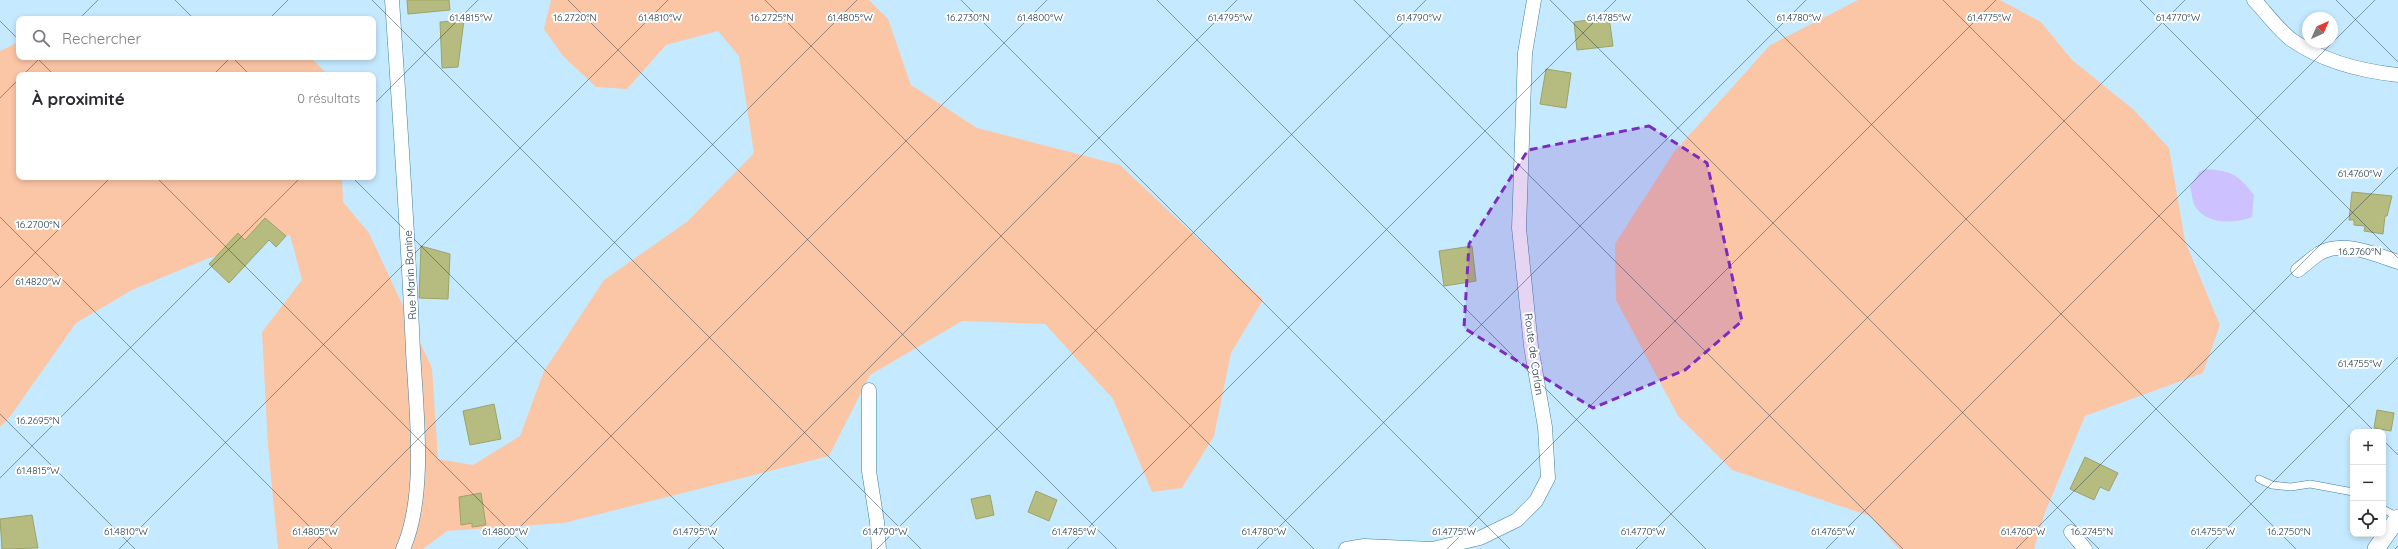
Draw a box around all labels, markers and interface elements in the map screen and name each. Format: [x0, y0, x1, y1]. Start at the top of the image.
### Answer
text: 61.4815°W [449, 11, 493, 24]
text: 16.2720°N [553, 11, 597, 24]
text: 61.4810°W [638, 11, 682, 24]
text: 16.2725°N [751, 11, 793, 24]
text: 61.4805°W [827, 11, 873, 24]
text: 16.2730°N [946, 11, 990, 24]
text: 61.4800°W [1017, 11, 1063, 24]
text: 61.4795°W [1208, 11, 1253, 24]
text: 61.4790°W [1396, 11, 1442, 24]
text: 61.4785°W [1587, 11, 1632, 24]
text: 61.4780°W [1777, 11, 1822, 24]
text: 61.4775°W [1967, 11, 2011, 24]
text: 61.4770°W [2156, 11, 2201, 24]
north arrow [2302, 12, 2338, 48]
search box [16, 16, 376, 60]
icon: search [30, 27, 52, 49]
text: Rechercher [62, 29, 141, 48]
text: À proximité [32, 88, 125, 109]
text: 0 résultats [297, 90, 360, 106]
text: 61.4760°W [2338, 167, 2383, 180]
text: 16.2700°N [16, 218, 60, 231]
street label: Rue Marin Bonine [401, 230, 419, 320]
text: 16.2760°N [2338, 245, 2382, 258]
text: 61.4820°W [15, 275, 61, 288]
street label: Route de Carlan [1521, 312, 1547, 396]
text: 61.4755°W [2338, 357, 2383, 370]
text: 16.2695°N [16, 414, 60, 427]
map controls [2350, 429, 2386, 537]
button: + [2350, 429, 2386, 465]
text: 61.4815°W [16, 464, 60, 477]
button: − [2350, 465, 2386, 501]
button: locate [2350, 501, 2386, 537]
text: 61.4810°W [104, 525, 148, 538]
text: 61.4805°W [292, 525, 338, 538]
text: 61.4800°W [482, 525, 528, 538]
text: 61.4795°W [673, 525, 718, 538]
text: 61.4790°W [862, 525, 908, 538]
text: 61.4785°W [1052, 525, 1097, 538]
text: 61.4780°W [1242, 525, 1287, 538]
text: 61.4775°W [1432, 525, 1476, 538]
text: 61.4770°W [1621, 525, 1666, 538]
text: 61.4765°W [1811, 525, 1855, 538]
text: 61.4760°W [2001, 525, 2046, 538]
text: 16.2745°N [2071, 525, 2113, 538]
text: 61.4755°W [2191, 525, 2236, 538]
text: 16.2750°N [2267, 525, 2311, 538]

